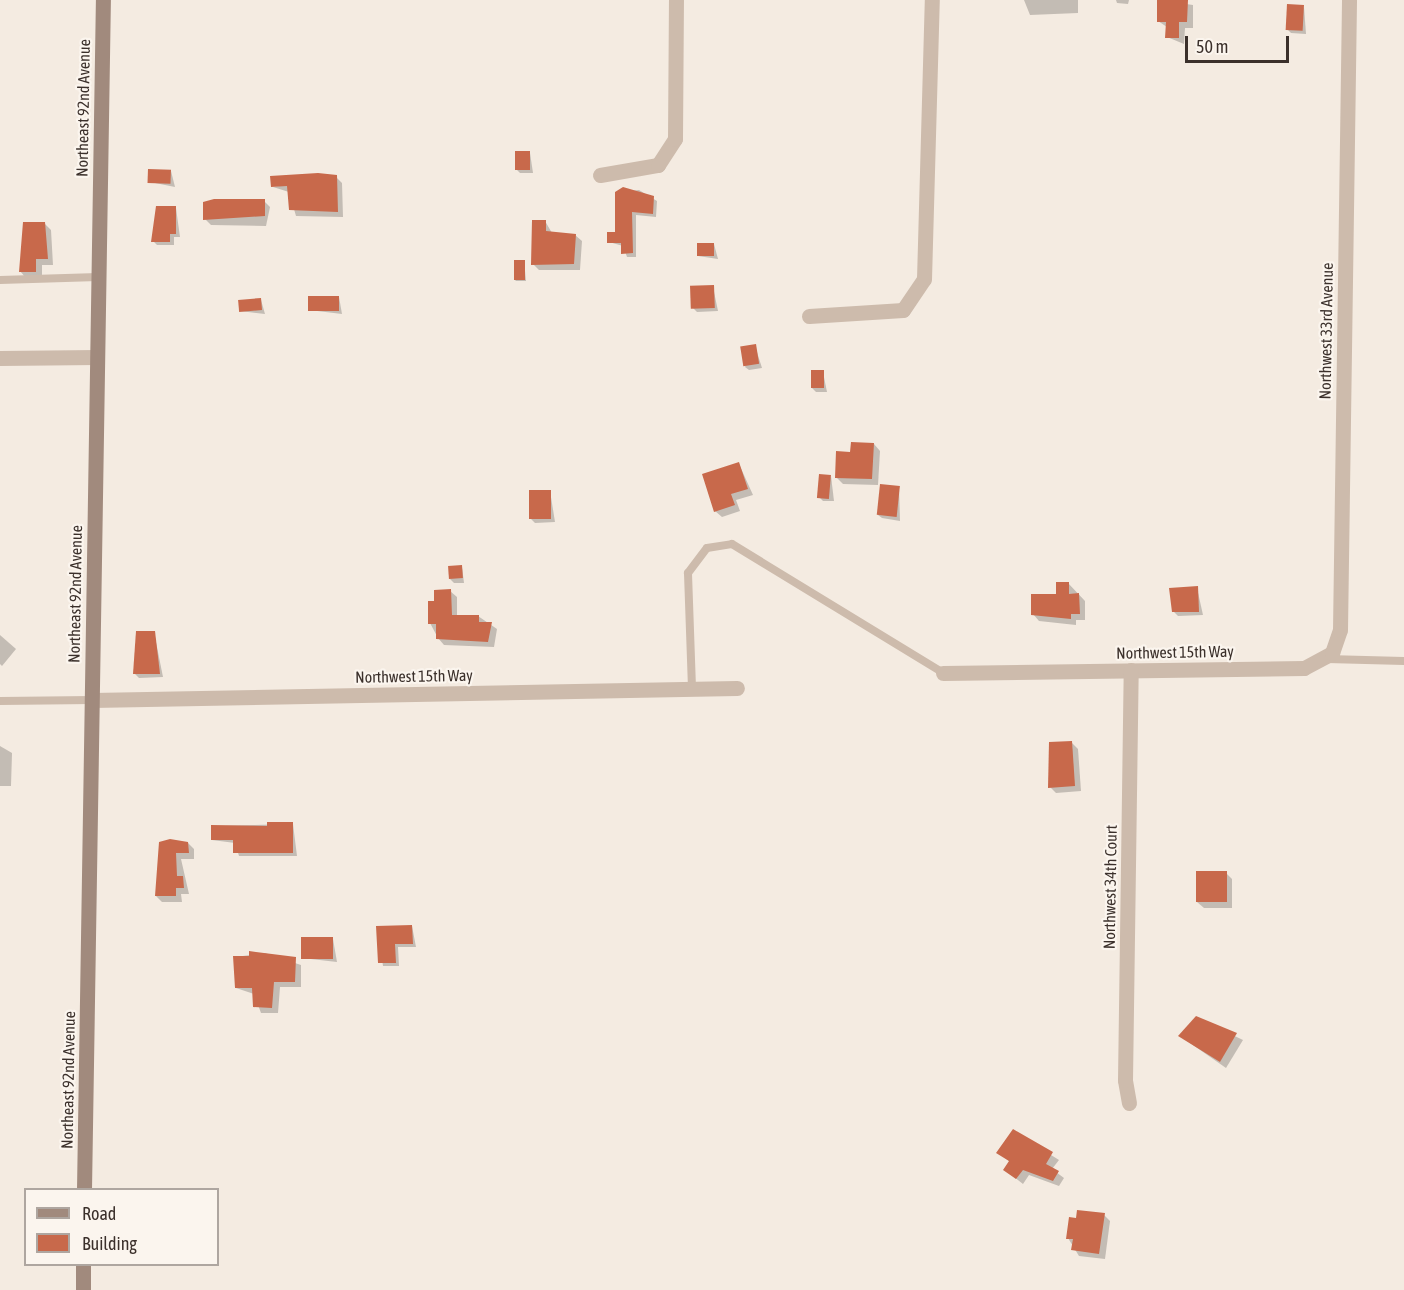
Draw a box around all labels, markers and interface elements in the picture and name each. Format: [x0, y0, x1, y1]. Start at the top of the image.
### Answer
scale bar [1188, 24, 1292, 62]
text: 50 m [1196, 36, 1228, 57]
street label: Northeast 92nd Avenue [72, 39, 94, 177]
street label: Northwest 33rd Avenue [1315, 262, 1337, 400]
street label: Northeast 92nd Avenue [64, 525, 86, 663]
street label: Northwest 15th Way [1116, 641, 1234, 663]
street label: Northwest 15th Way [355, 665, 473, 687]
street label: Northwest 34th Court [1099, 825, 1121, 949]
street label: Northeast 92nd Avenue [57, 1011, 79, 1149]
legend [24, 1188, 219, 1266]
text: Road [82, 1203, 116, 1224]
text: Building [82, 1233, 137, 1254]

